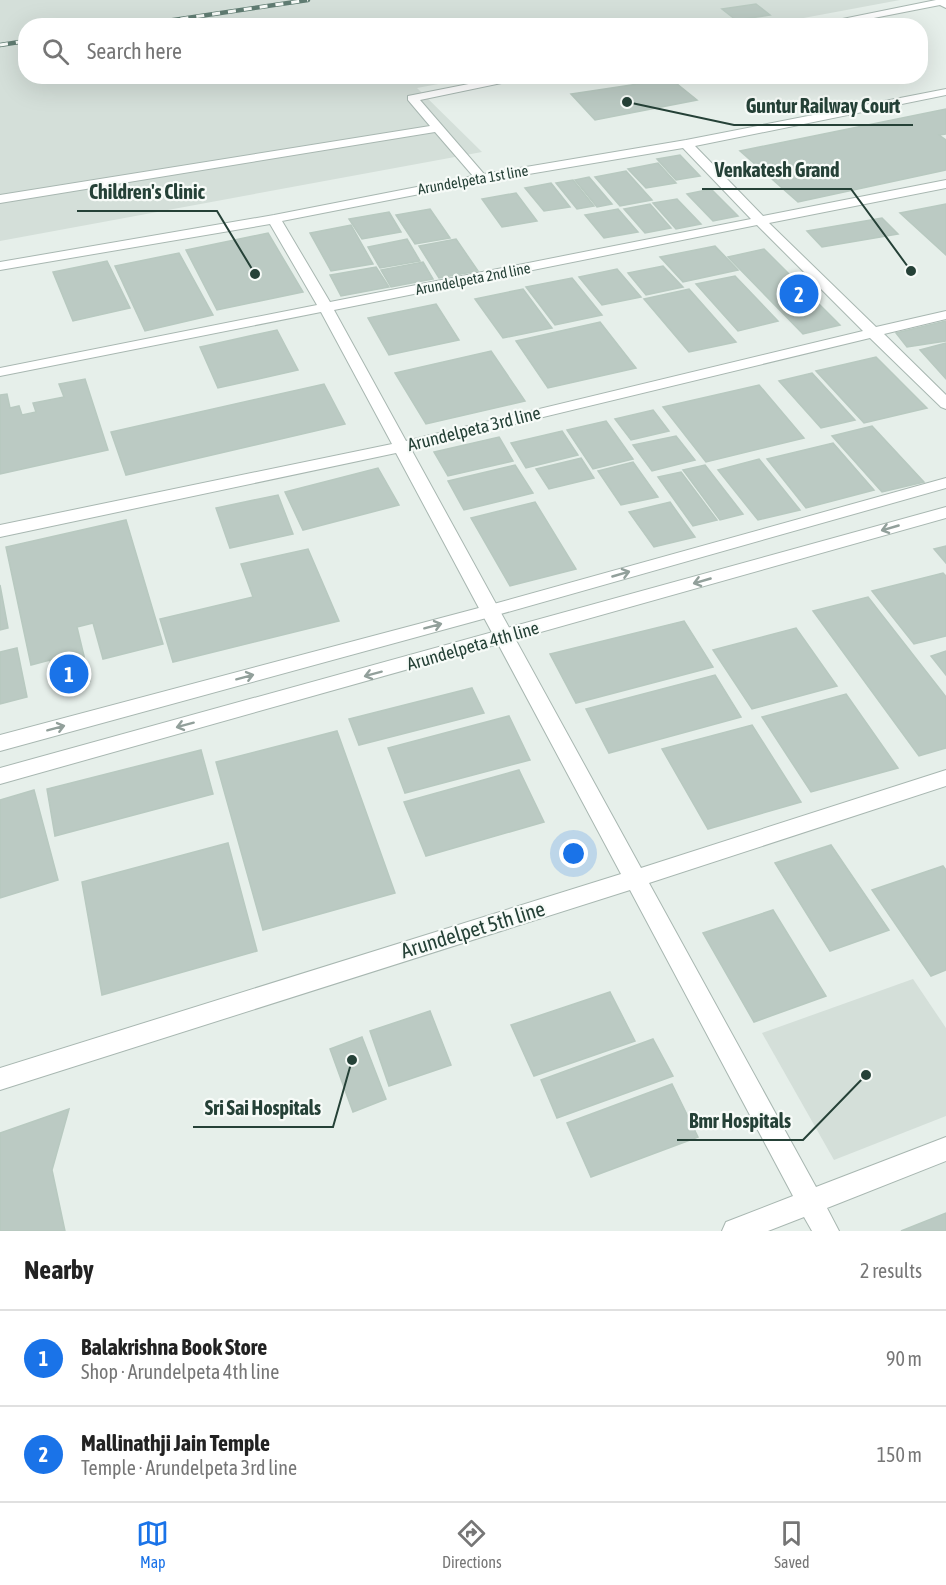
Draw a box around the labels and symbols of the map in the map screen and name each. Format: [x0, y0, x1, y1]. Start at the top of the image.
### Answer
callout: Guntur Railway Court [734, 87, 913, 125]
text: Guntur Railway Court [746, 94, 901, 117]
callout: Venkatesh Grand [702, 151, 851, 189]
text: Venkatesh Grand [714, 158, 839, 181]
street label: Arundelpeta 1st line [416, 161, 530, 198]
callout: Children's Clinic [77, 173, 217, 211]
text: Children's Clinic [89, 180, 206, 203]
street label: Arundelpeta 2nd line [414, 259, 532, 298]
pin: 2 [780, 272, 818, 316]
street label: Arundelpeta 3rd line [405, 402, 543, 455]
one-way arrow [881, 523, 900, 534]
one-way arrow [611, 568, 630, 579]
one-way arrow [693, 576, 712, 587]
street label: Arundelpeta 4th line [404, 617, 541, 674]
one-way arrow [423, 620, 442, 632]
pin: 1 [50, 652, 88, 696]
one-way arrow [364, 668, 383, 680]
one-way arrow [235, 671, 254, 682]
one-way arrow [176, 720, 195, 732]
one-way arrow [47, 722, 66, 733]
your location [559, 839, 588, 868]
street label: Arundelpet 5th line [398, 896, 548, 962]
callout: Sri Sai Hospitals [193, 1089, 333, 1127]
text: Sri Sai Hospitals [205, 1096, 321, 1119]
callout: Bmr Hospitals [677, 1102, 803, 1140]
text: Bmr Hospitals [689, 1109, 791, 1132]

